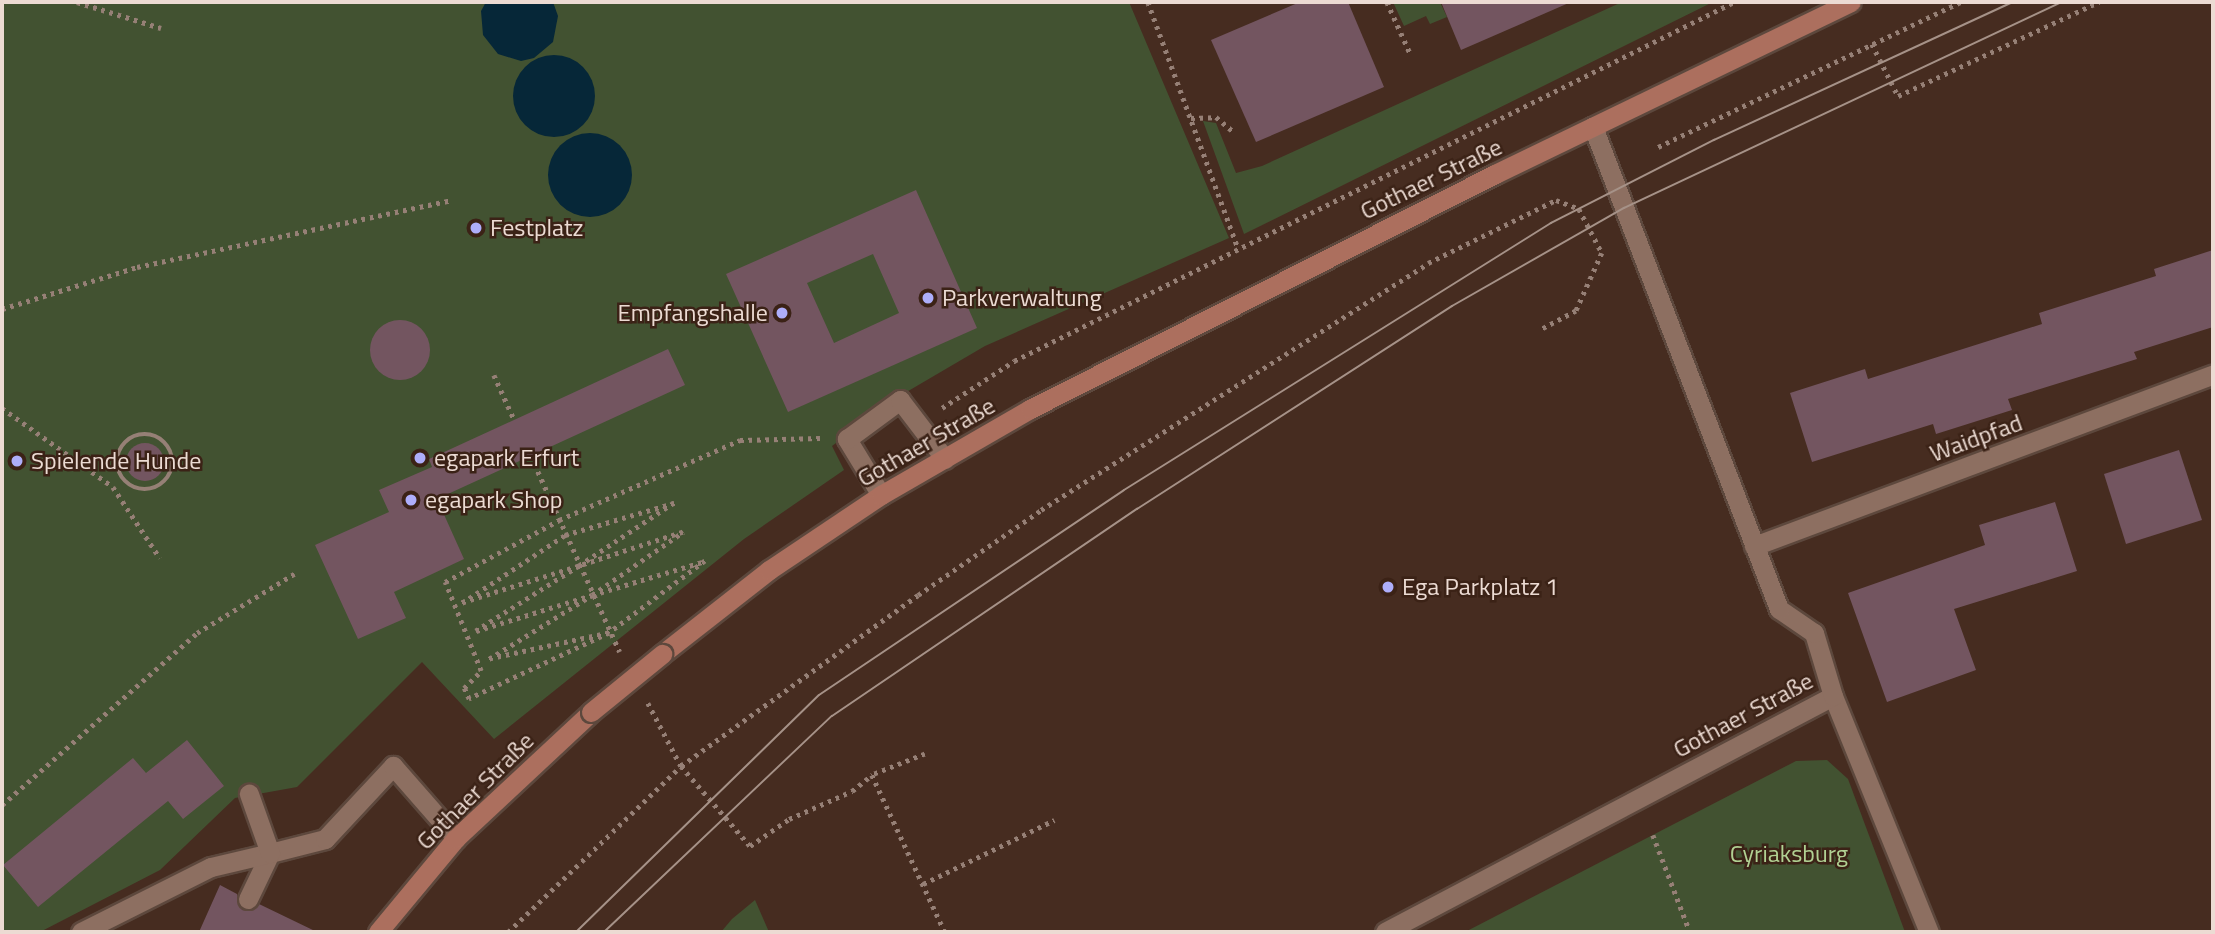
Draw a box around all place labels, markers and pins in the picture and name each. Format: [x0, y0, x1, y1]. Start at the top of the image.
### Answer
place label: Festplatz [490, 214, 583, 242]
marker: Festplatz [468, 220, 484, 236]
place label: Parkverwaltung [942, 284, 1102, 312]
marker: Parkverwaltung [920, 290, 936, 306]
place label: Empfangshalle [618, 299, 768, 327]
marker: Empfangshalle [774, 305, 790, 321]
place label: egapark Erfurt [434, 444, 579, 472]
place label: Spielende Hunde [31, 447, 201, 475]
marker: egapark Erfurt [412, 450, 428, 466]
marker: Spielende Hunde [9, 453, 25, 469]
place label: egapark Shop [425, 486, 562, 514]
marker: egapark Shop [403, 492, 419, 508]
place label: Ega Parkplatz 1 [1402, 573, 1559, 601]
marker: Ega Parkplatz 1 [1380, 579, 1396, 595]

